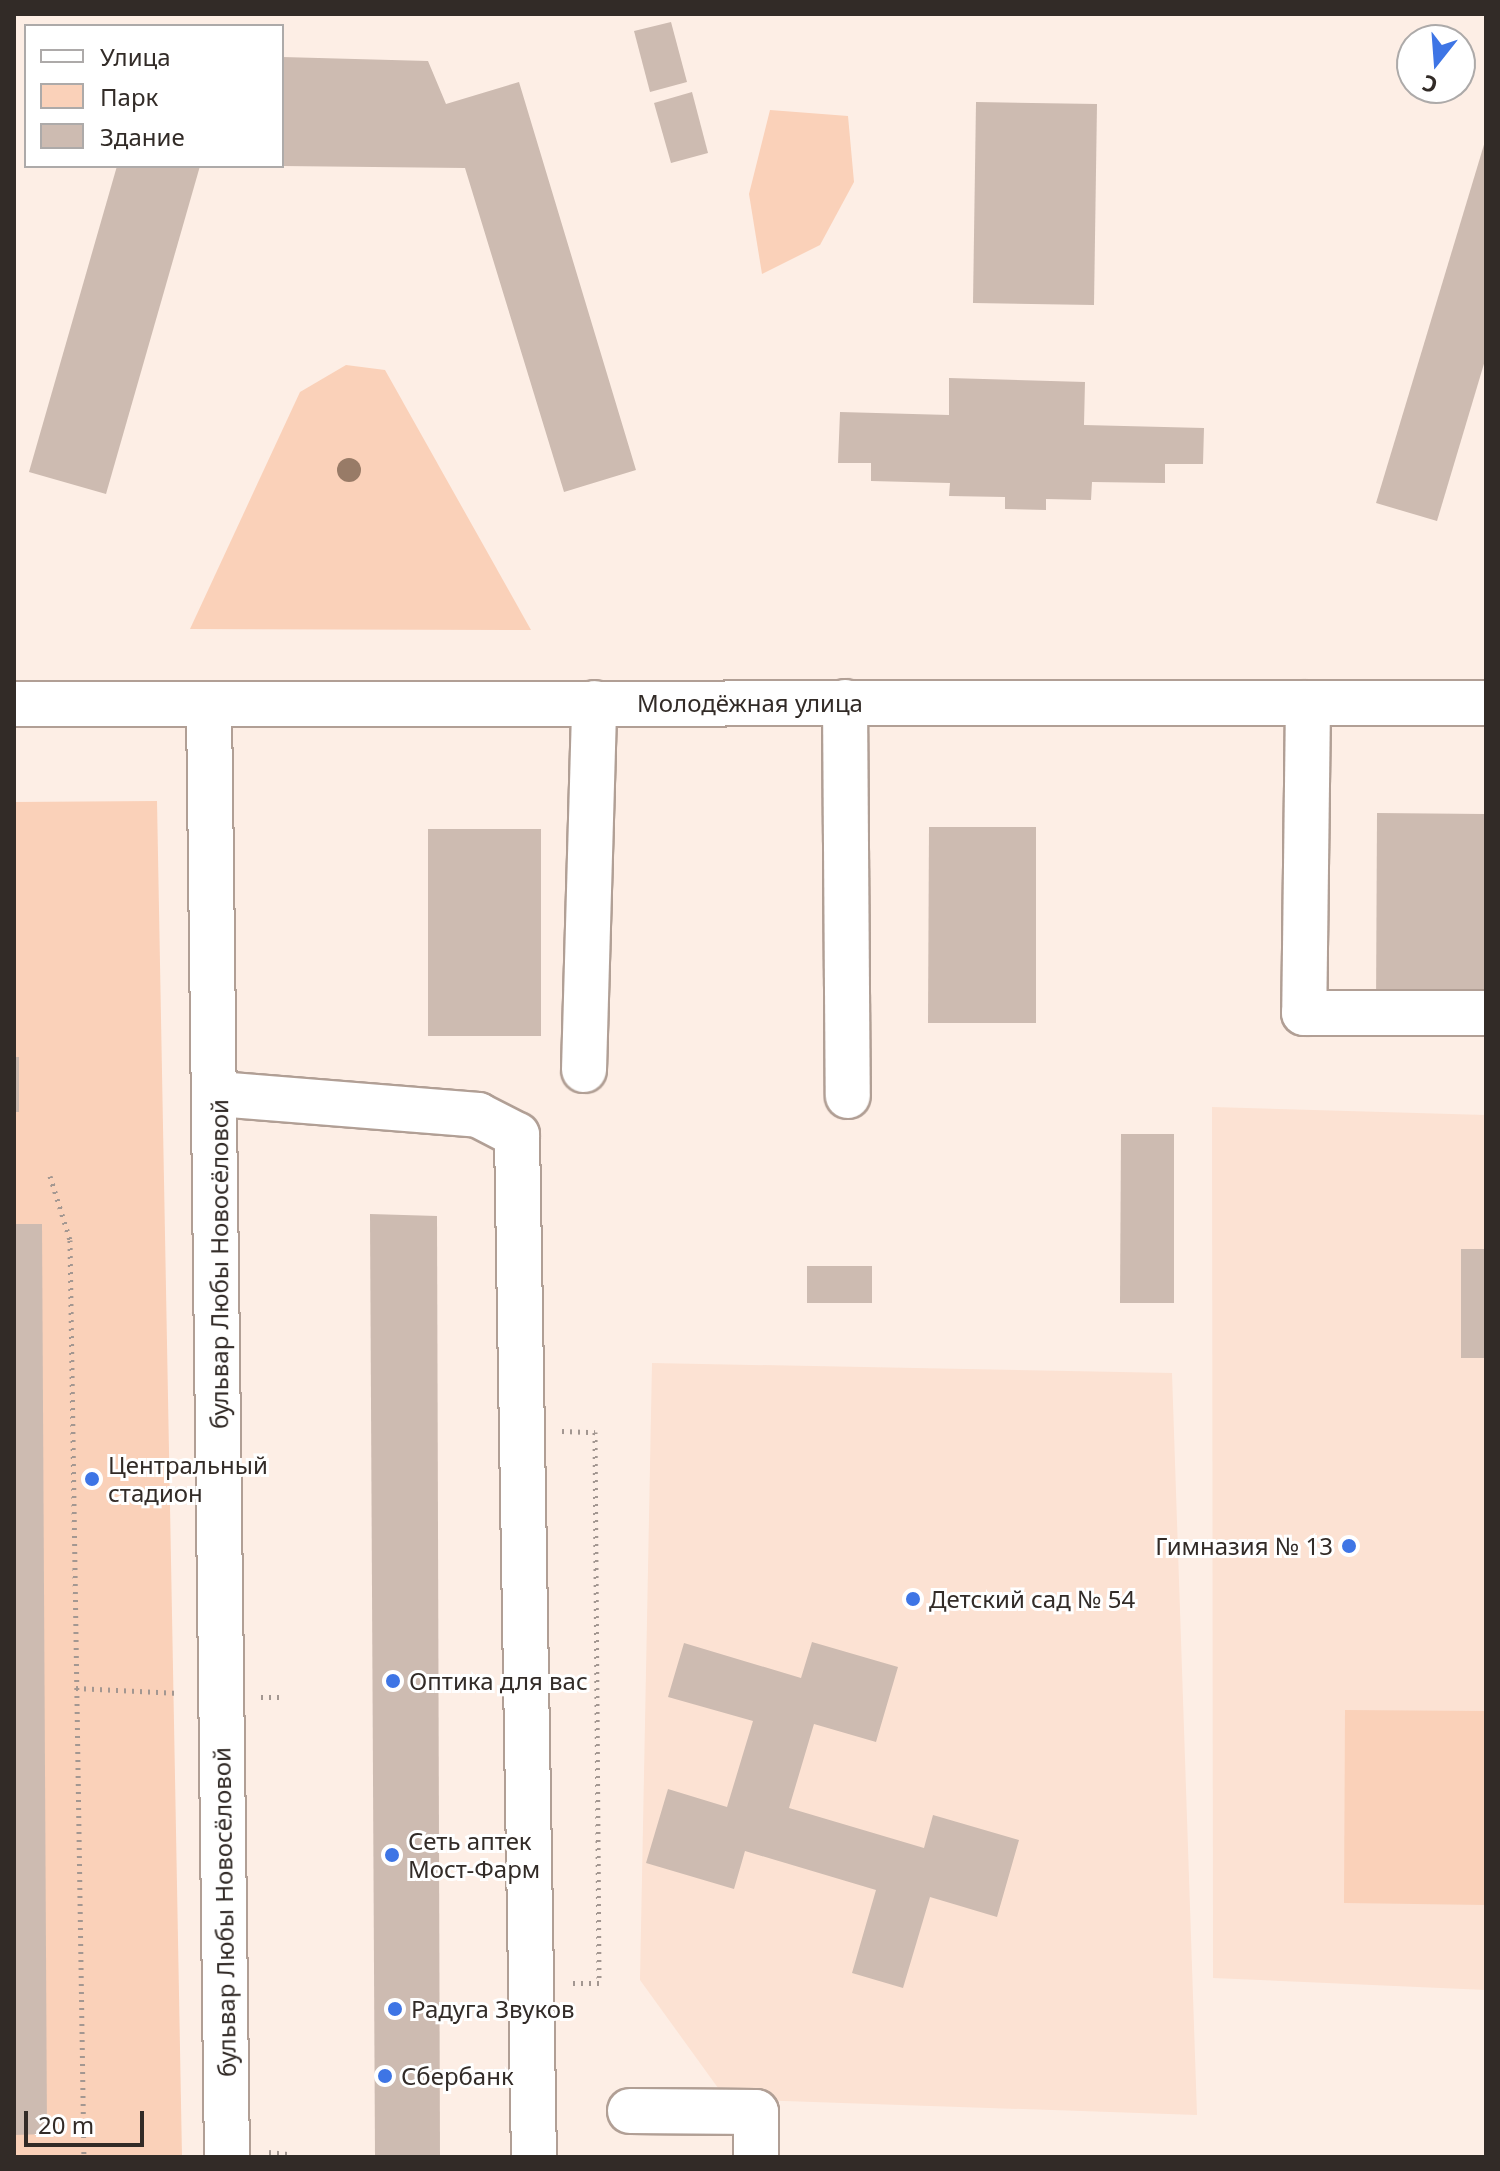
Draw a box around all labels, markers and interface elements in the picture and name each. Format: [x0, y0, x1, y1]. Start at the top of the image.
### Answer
legend [24, 24, 284, 168]
north arrow [1396, 24, 1476, 104]
text: Улица [100, 40, 171, 73]
text: С [1418, 69, 1441, 101]
text: Парк [100, 80, 158, 113]
text: Здание [100, 120, 185, 153]
street label: Молодёжная улица [637, 689, 863, 717]
street label: бульвар Любы Новосёловой [205, 1099, 233, 1429]
place label: Центральный стадион [108, 1451, 268, 1507]
marker: Центральный стадион [83, 1470, 101, 1488]
place label: Гимназия № 13 [1155, 1532, 1333, 1560]
marker: Гимназия № 13 [1340, 1537, 1358, 1555]
place label: Детский сад № 54 [929, 1585, 1135, 1613]
marker: Детский сад № 54 [904, 1590, 922, 1608]
place label: Оптика для вас [409, 1667, 588, 1695]
marker: Оптика для вас [384, 1672, 402, 1690]
street label: бульвар Любы Новосёловой [207, 1747, 241, 2077]
place label: Сеть аптек Мост-Фарм [408, 1827, 540, 1883]
marker: Сеть аптек Мост-Фарм [383, 1846, 401, 1864]
place label: Радуга Звуков [411, 1995, 575, 2023]
marker: Радуга Звуков [386, 2000, 404, 2018]
place label: Сбербанк [401, 2062, 514, 2090]
marker: Сбербанк [376, 2067, 394, 2085]
scale bar [28, 2095, 148, 2145]
text: 20 m [38, 2108, 94, 2141]

